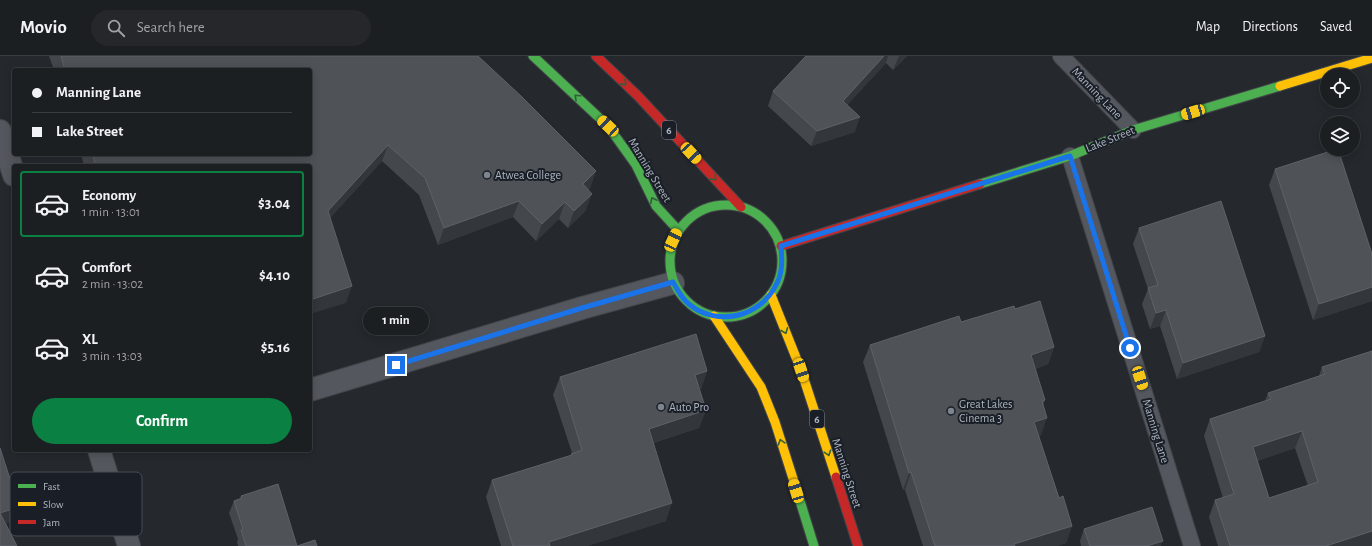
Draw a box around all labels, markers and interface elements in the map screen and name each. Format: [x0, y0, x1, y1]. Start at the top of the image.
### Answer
search box [91, 10, 371, 46]
icon: search [105, 17, 127, 39]
text: Movio [20, 18, 67, 37]
text: Search here [137, 20, 205, 35]
text: Map [1196, 20, 1220, 34]
text: Directions [1242, 20, 1298, 34]
text: Saved [1320, 20, 1352, 34]
street label: Manning Lane [1070, 65, 1124, 121]
map controls [1320, 68, 1360, 156]
button: locate [1320, 68, 1360, 108]
one-way arrow [619, 78, 627, 86]
text: Manning Lane [56, 85, 141, 100]
one-way arrow [574, 95, 581, 102]
car [1180, 103, 1206, 121]
car [595, 113, 621, 139]
button: layers [1320, 116, 1360, 156]
road number: 6 [662, 121, 676, 139]
text: Lake Street [56, 124, 123, 139]
street label: Lake Street [1084, 124, 1136, 154]
street label: Manning Street [626, 136, 674, 204]
car [678, 140, 704, 166]
place label: Atwea College [495, 169, 561, 181]
marker: Atwea College [482, 170, 492, 180]
one-way arrow [709, 173, 716, 181]
icon: car [34, 186, 70, 222]
text: Economy [82, 188, 136, 203]
text: $3.04 [258, 196, 290, 211]
one-way arrow [651, 197, 658, 204]
text: 1 min · 13:01 [82, 206, 140, 219]
car [662, 227, 684, 253]
icon: car [34, 258, 70, 294]
text: Comfort [82, 260, 131, 275]
text: $4.10 [259, 268, 290, 283]
text: 2 min · 13:02 [82, 278, 143, 291]
callout: 1 min [363, 307, 429, 335]
text: 1 min [382, 314, 410, 327]
one-way arrow [781, 327, 789, 334]
icon: car [34, 330, 70, 366]
text: XL [82, 332, 98, 347]
route start [1121, 339, 1139, 357]
text: $5.16 [261, 340, 290, 355]
text: 3 min · 13:03 [82, 350, 142, 363]
route end [387, 356, 405, 374]
car [792, 357, 810, 383]
car [1131, 365, 1149, 391]
button: Confirm [32, 398, 292, 444]
place label: Great Lakes Cinema 3 [959, 398, 1013, 424]
street label: Manning Lane [1141, 398, 1171, 464]
place label: Auto Pro [669, 401, 709, 413]
marker: Auto Pro [656, 402, 666, 412]
marker: Great Lakes Cinema 3 [946, 406, 956, 416]
road number: 6 [810, 410, 824, 428]
street label: Manning Street [830, 437, 864, 509]
one-way arrow [777, 439, 786, 446]
one-way arrow [823, 450, 832, 457]
legend [10, 472, 142, 536]
car [787, 478, 805, 504]
text: Fast [43, 481, 61, 492]
text: Slow [43, 499, 64, 510]
text: Jam [43, 517, 60, 528]

